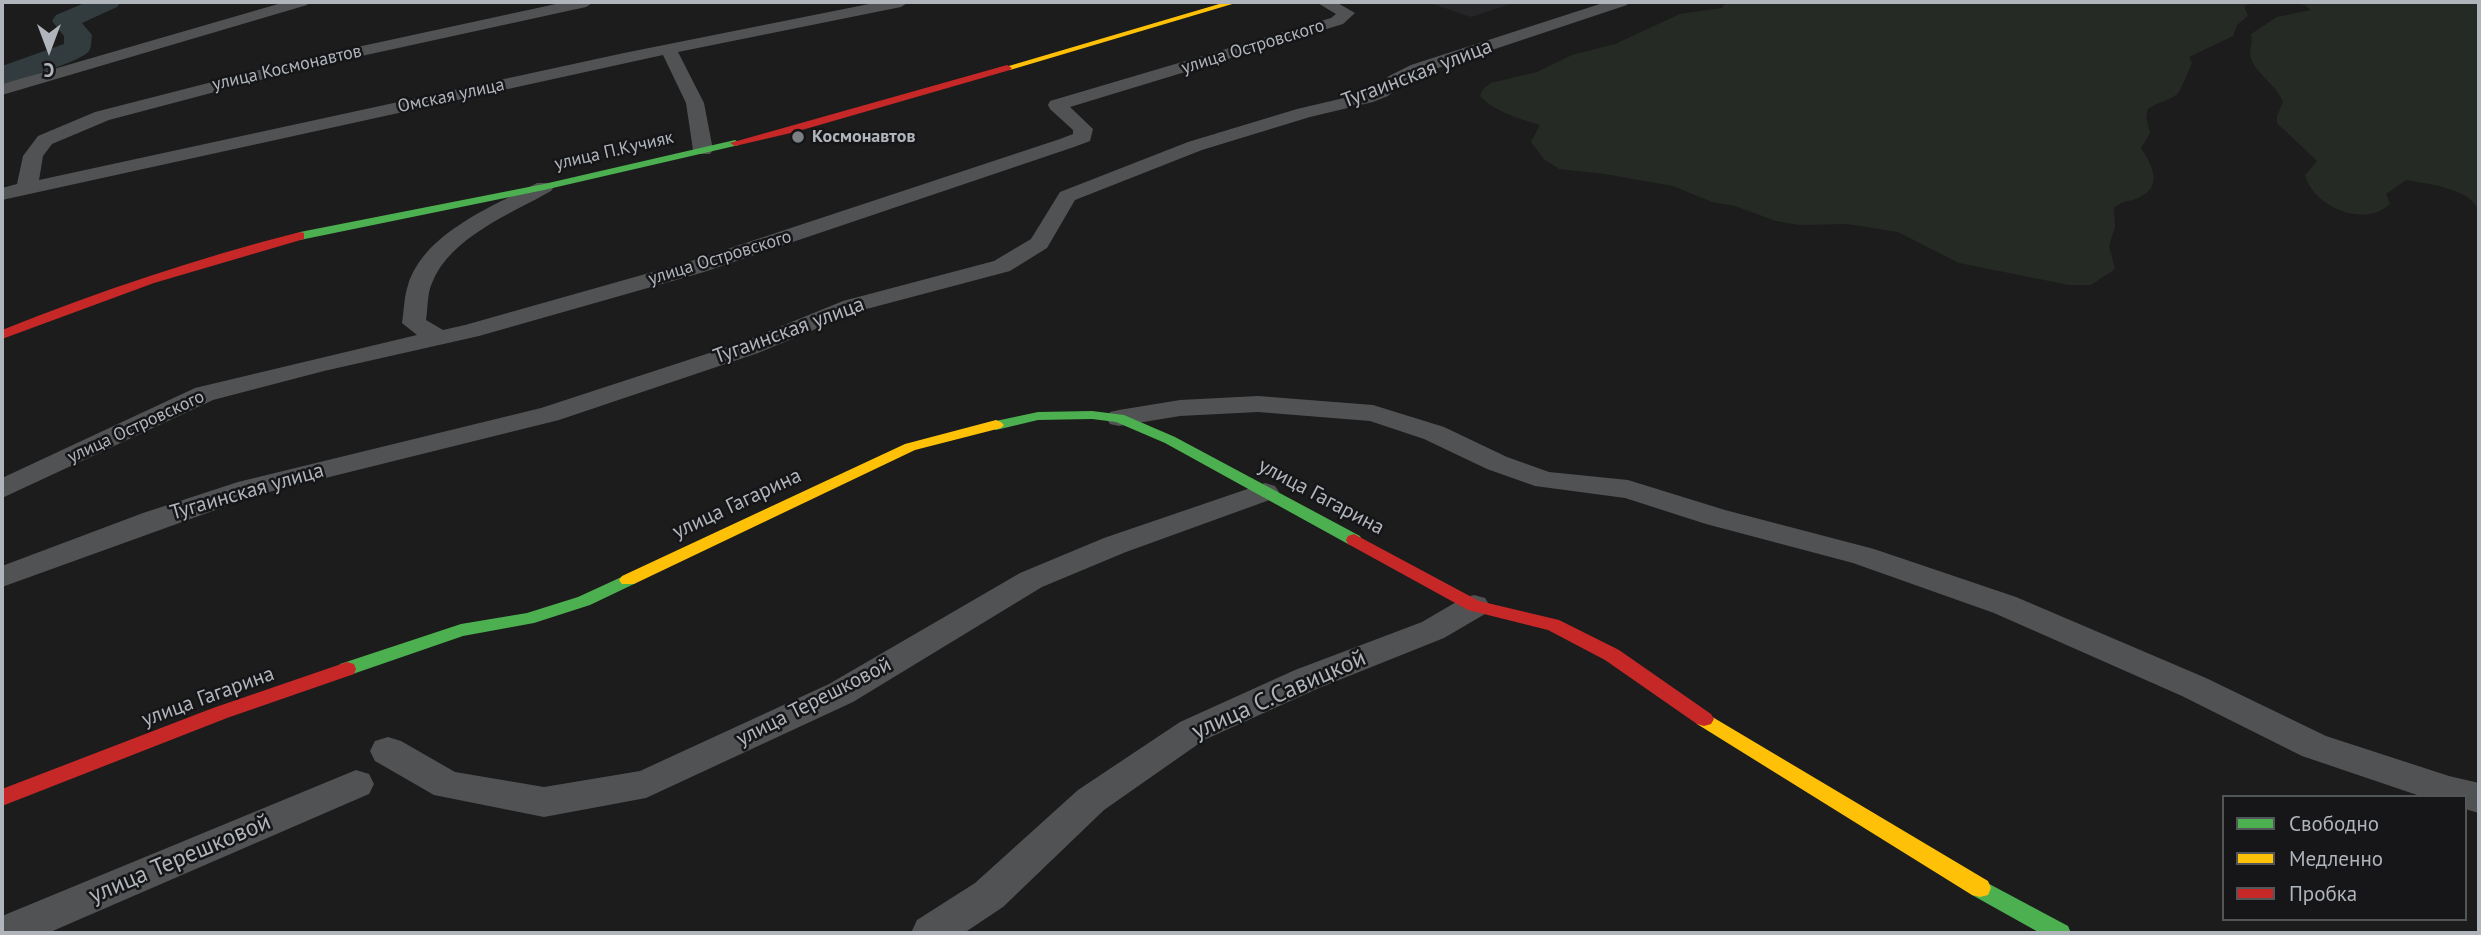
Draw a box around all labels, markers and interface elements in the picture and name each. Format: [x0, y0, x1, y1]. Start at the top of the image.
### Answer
north arrow [14, 14, 84, 84]
street label: улица Островского [1179, 15, 1327, 79]
street label: Тугаинская улица [1338, 34, 1496, 114]
street label: улица Космонавтов [210, 40, 364, 96]
text: С [44, 58, 54, 82]
street label: Омская улица [396, 74, 506, 118]
place label: Космонавтов [812, 126, 915, 148]
street label: улица П.Кучияк [552, 127, 676, 175]
marker: Космонавтов [790, 129, 806, 145]
street label: улица Островского [646, 226, 794, 290]
street label: Тугаинская улица [710, 292, 868, 370]
street label: улица Островского [64, 386, 208, 468]
street label: улица Гагарина [1254, 453, 1388, 541]
street label: Тугаинская улица [167, 458, 327, 526]
street label: улица Гагарина [669, 463, 805, 545]
street label: улица С.Савицкой [1188, 644, 1370, 746]
street label: улица Терешковой [732, 652, 896, 752]
street label: улица Гагарина [138, 661, 278, 733]
legend [2222, 795, 2467, 921]
street label: улица Терешковой [85, 808, 275, 910]
text: Свободно [2289, 810, 2379, 837]
text: Медленно [2289, 845, 2383, 872]
text: Пробка [2289, 880, 2357, 907]

